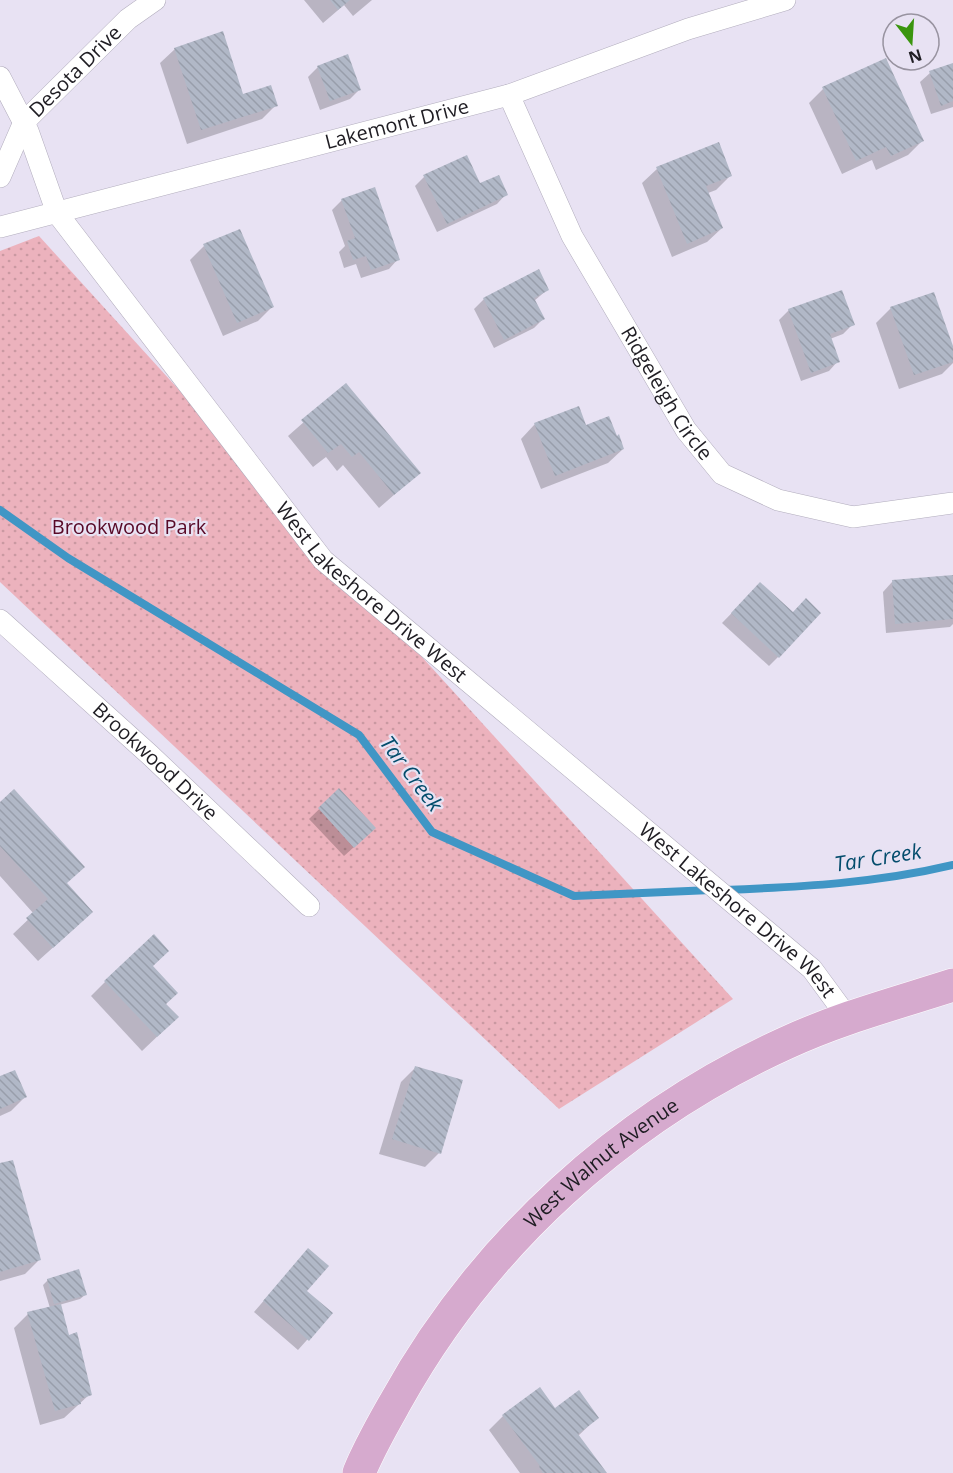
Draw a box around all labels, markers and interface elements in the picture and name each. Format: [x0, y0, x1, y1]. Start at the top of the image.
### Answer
north arrow [881, 12, 941, 72]
street label: Desota Drive [23, 19, 127, 123]
text: N [906, 44, 925, 69]
street label: Lakemont Drive [322, 92, 472, 155]
street label: Ridgeleigh Circle [615, 321, 719, 465]
street label: West Lakeshore Drive West [270, 496, 473, 688]
park label: Brookwood Park [52, 513, 207, 540]
street label: Brookwood Drive [87, 696, 224, 826]
water label: Tar Creek [374, 730, 450, 818]
street label: West Lakeshore Drive West [634, 816, 842, 1003]
water label: Tar Creek [832, 836, 924, 878]
street label: West Walnut Avenue [518, 1091, 684, 1234]

